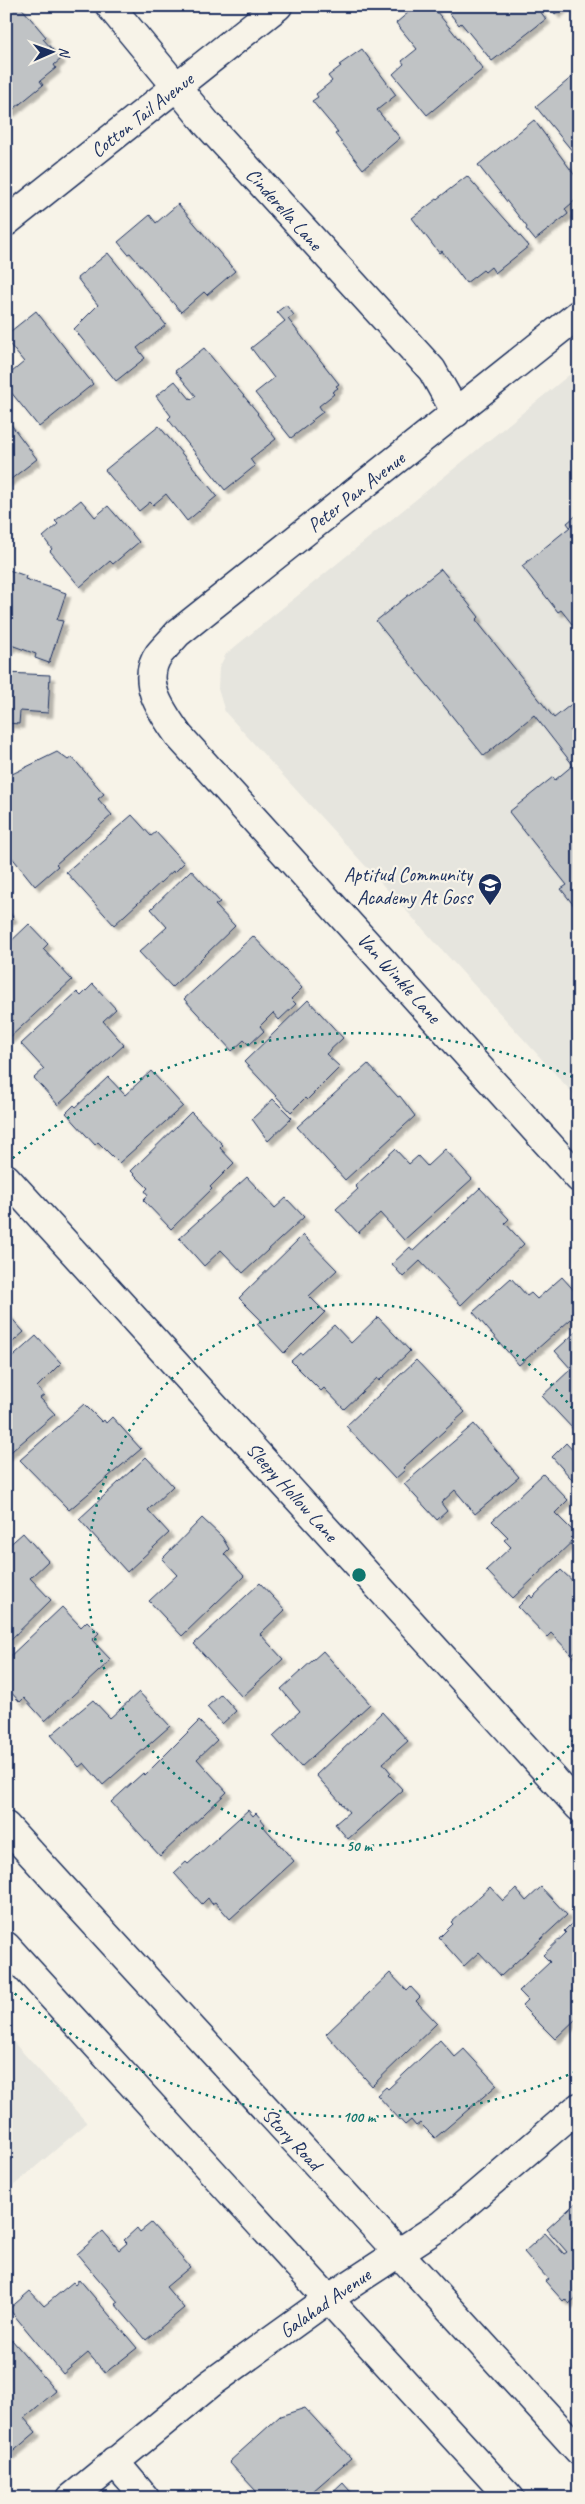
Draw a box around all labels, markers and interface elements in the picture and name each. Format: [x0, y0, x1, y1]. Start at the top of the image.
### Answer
north arrow [28, 28, 78, 78]
text: N [56, 47, 73, 59]
street label: Cotton Tail Avenue [85, 66, 200, 163]
street label: Cinderella Lane [240, 163, 329, 257]
street label: Peter Pan Avenue [302, 445, 411, 538]
place label: Aptitud Community Academy At Goss [344, 862, 474, 910]
school or university icon: Aptitud Community Academy At Goss [477, 872, 503, 906]
street label: Van Winkle Lane [352, 928, 447, 1030]
street label: Sleepy Hollow Lane [241, 1437, 344, 1548]
centre of rings [350, 1566, 368, 1584]
text: 50 m [346, 1837, 373, 1856]
street label: Story Road [257, 2103, 329, 2178]
text: 100 m [343, 2108, 377, 2127]
street label: Galahad Avenue [274, 2262, 377, 2344]

